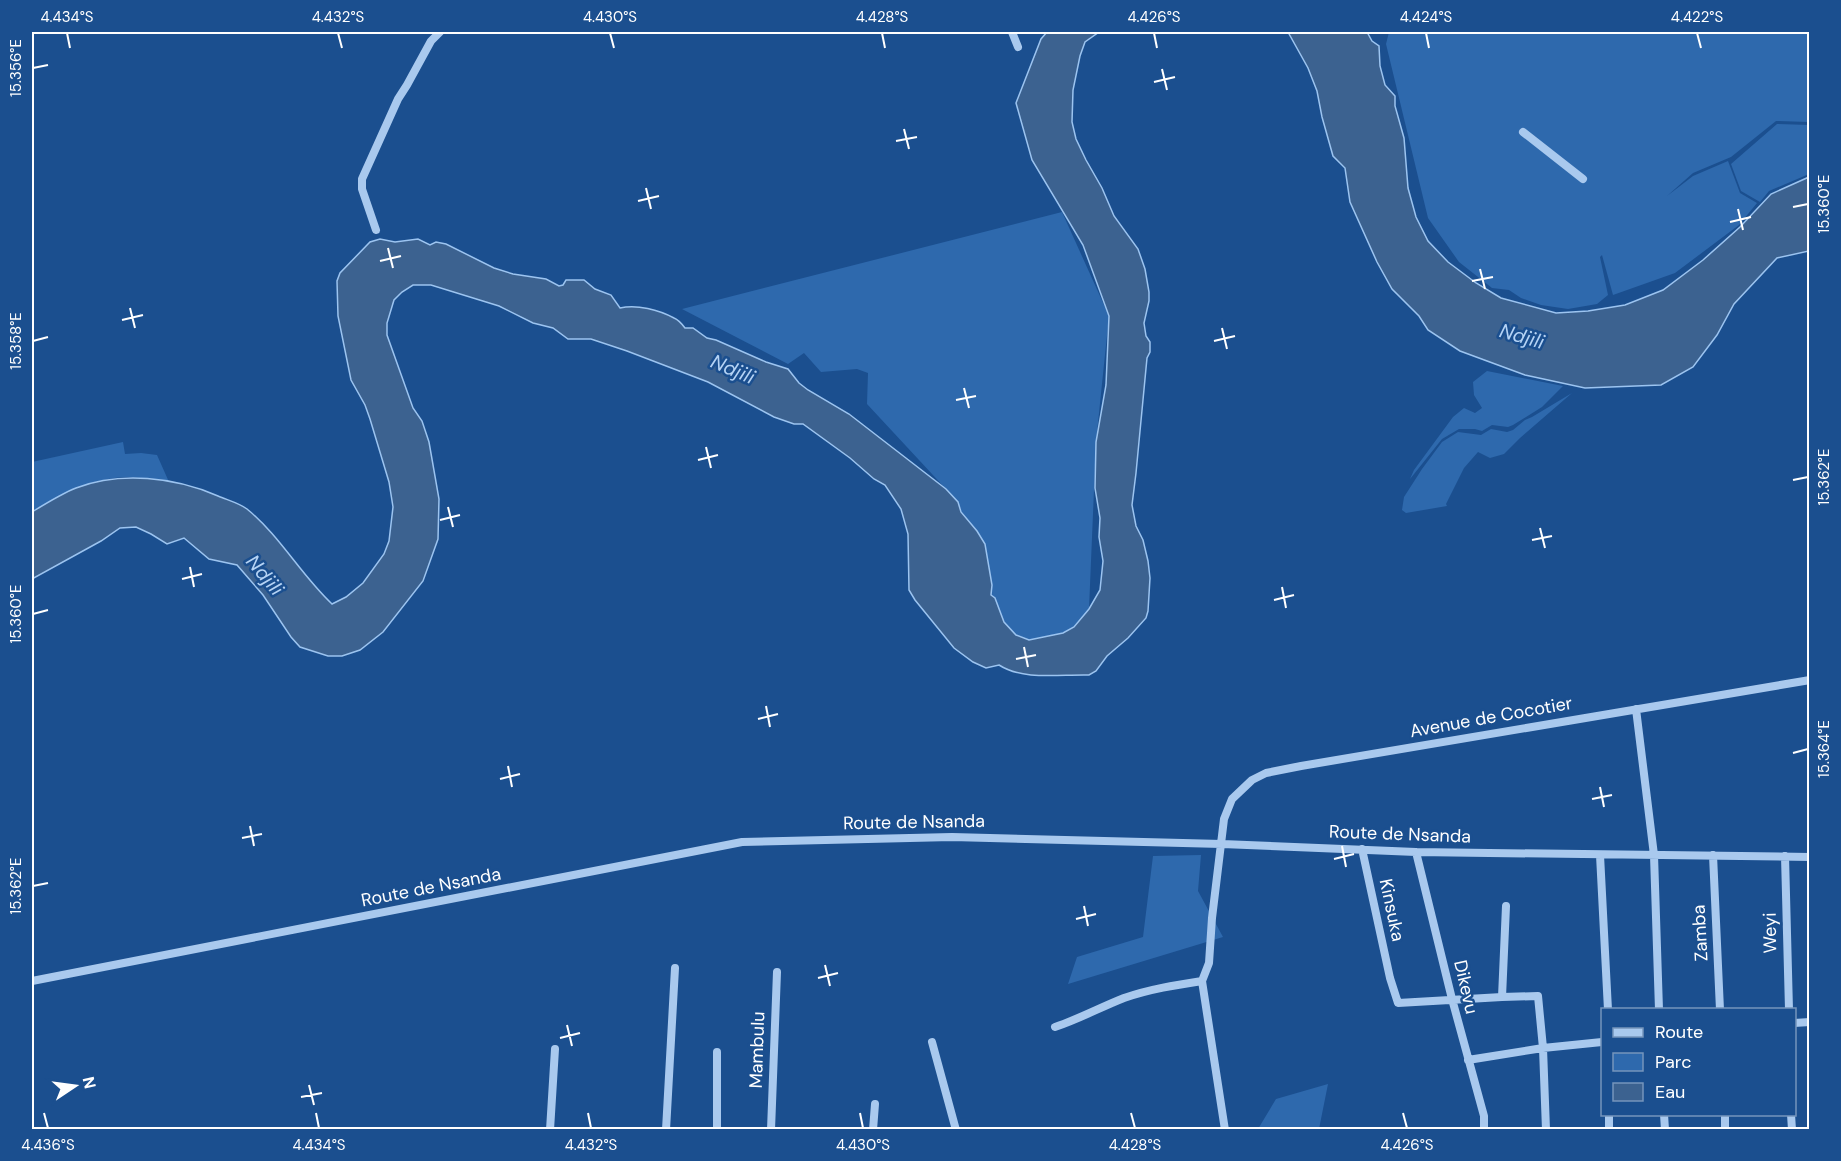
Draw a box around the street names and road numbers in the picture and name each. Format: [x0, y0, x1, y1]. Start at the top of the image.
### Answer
street label: Avenue de Cocotier [1408, 691, 1575, 743]
street label: Route de Nsanda [843, 809, 985, 835]
street label: Route de Nsanda [1329, 820, 1471, 848]
street label: Route de Nsanda [359, 862, 503, 912]
street label: Kinsuka [1374, 877, 1410, 943]
street label: Zamba [1687, 904, 1713, 962]
street label: Weyi [1758, 912, 1782, 954]
street label: Dikevu [1448, 958, 1484, 1016]
street label: Mambulu [744, 1011, 770, 1089]

